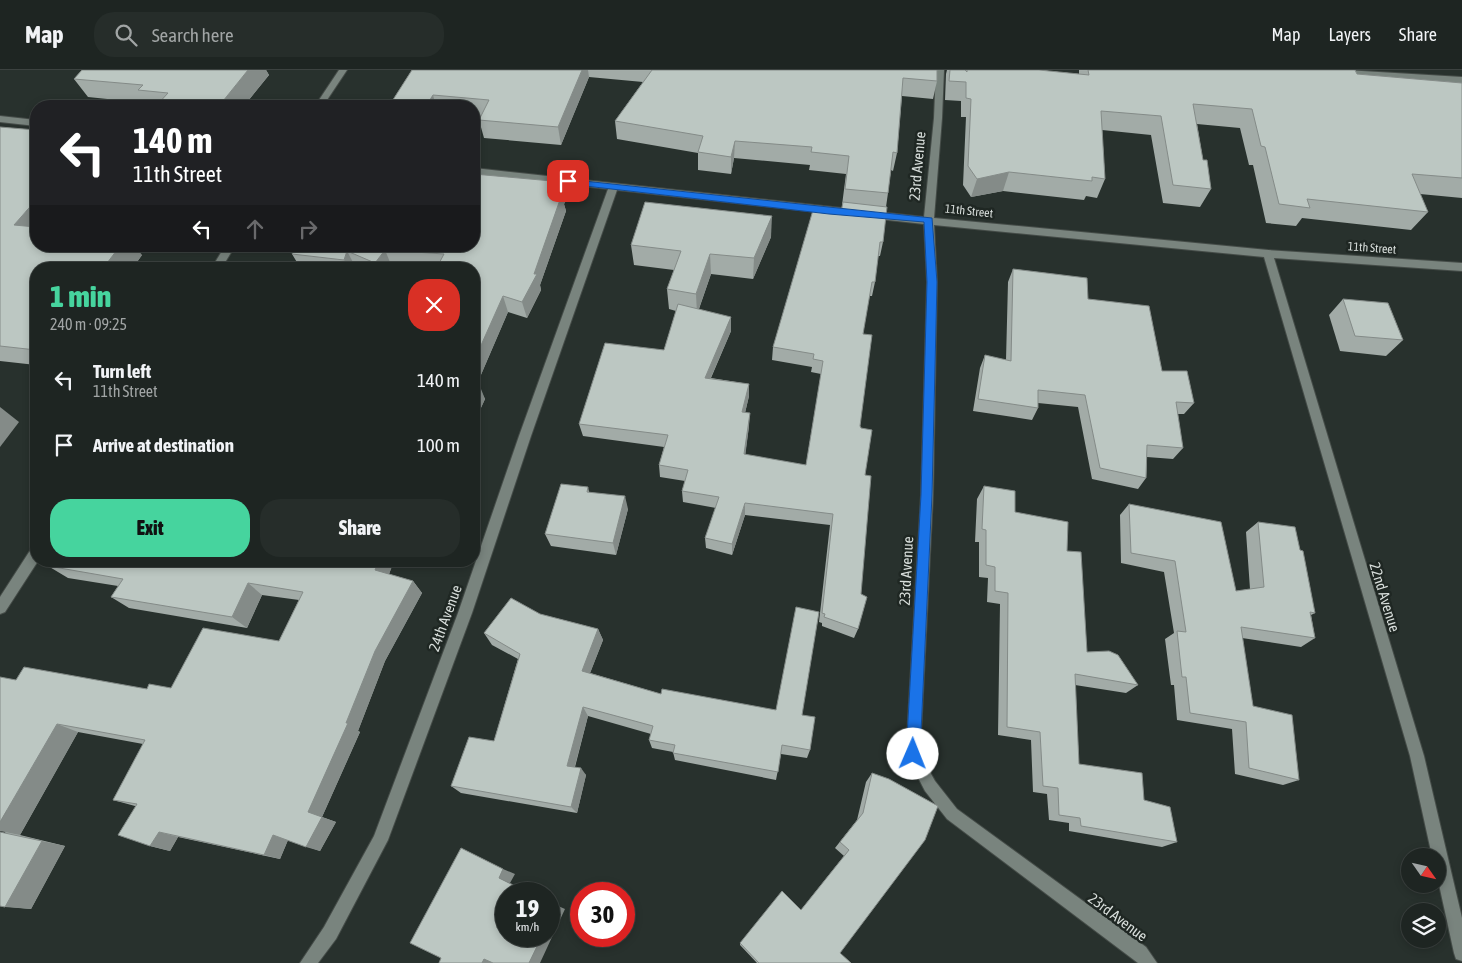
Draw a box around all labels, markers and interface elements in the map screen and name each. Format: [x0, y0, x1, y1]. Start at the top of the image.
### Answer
search box [94, 12, 444, 57]
text: Map [25, 21, 64, 48]
icon: search [112, 21, 140, 49]
text: Search here [152, 24, 234, 46]
text: Map [1271, 24, 1300, 45]
text: Layers [1328, 24, 1371, 45]
text: Share [1399, 24, 1437, 45]
icon: left [50, 120, 115, 185]
text: 140 m [133, 120, 212, 160]
street label: 23rd Avenue [906, 131, 928, 201]
pin [547, 160, 589, 202]
text: 11th Street [133, 161, 222, 187]
icon: arrive [554, 167, 582, 195]
street label: 11th Street [944, 202, 994, 221]
icon: left [188, 215, 216, 243]
icon: ahead [241, 215, 269, 243]
icon: right [294, 215, 322, 243]
street label: 11th Street [1347, 239, 1397, 257]
text: 1 min [50, 279, 111, 313]
button: close [408, 279, 460, 331]
text: 240 m · 09:25 [50, 315, 127, 333]
text: Turn left [93, 360, 151, 382]
icon: left [50, 366, 78, 394]
text: 140 m [417, 369, 460, 391]
text: 11th Street [93, 382, 158, 400]
icon: arrive [50, 431, 78, 459]
text: Arrive at destination [93, 434, 234, 456]
text: 100 m [417, 434, 460, 456]
button: Exit [50, 499, 250, 557]
button: Share [260, 499, 460, 557]
street label: 23rd Avenue [896, 536, 916, 606]
street label: 22nd Avenue [1366, 560, 1404, 634]
street label: 24th Avenue [425, 582, 465, 653]
position arrow [886, 727, 938, 779]
north arrow [1401, 848, 1446, 892]
map controls [1401, 848, 1446, 948]
speed limit sign: 30 [570, 882, 635, 947]
street label: 23rd Avenue [1085, 889, 1151, 945]
text: 19 [516, 894, 539, 922]
button: layers [1401, 903, 1446, 948]
text: km/h [516, 920, 539, 934]

